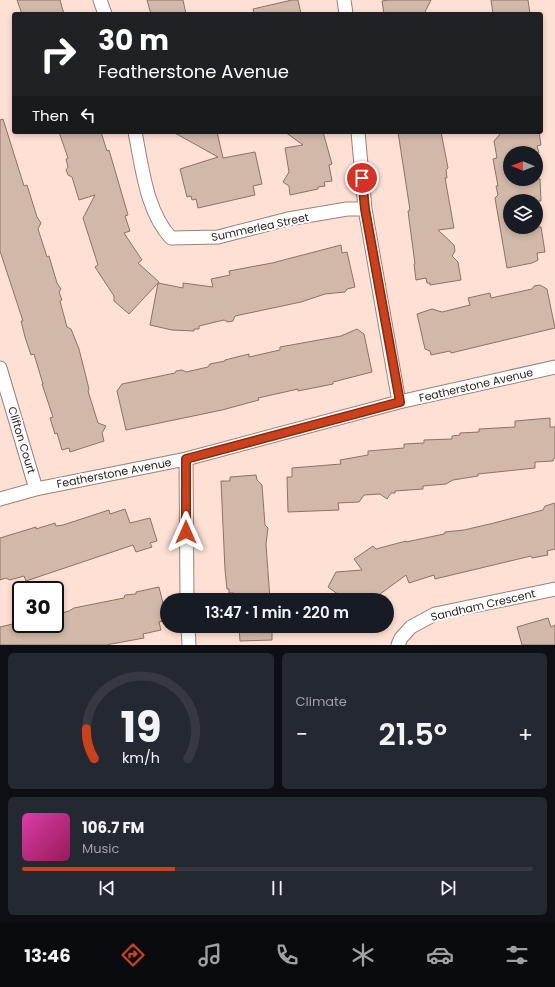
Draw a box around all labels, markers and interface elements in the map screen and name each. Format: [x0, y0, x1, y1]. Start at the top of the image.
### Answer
text: 30 m [98, 21, 169, 60]
icon: right [32, 28, 84, 80]
text: Featherstone Avenue [98, 59, 289, 84]
icon: left [77, 104, 99, 126]
text: Then [32, 105, 69, 126]
north arrow [503, 146, 543, 186]
map controls [503, 146, 543, 234]
pin [345, 161, 379, 195]
icon: arrive [351, 167, 373, 189]
button: layers [503, 194, 543, 234]
street label: Summerlea Street [210, 209, 310, 245]
street label: Featherstone Avenue [417, 364, 535, 406]
street label: Clifton Court [4, 405, 40, 475]
street label: Featherstone Avenue [55, 454, 173, 492]
position arrow [165, 511, 207, 553]
speed limit sign: 30 [12, 581, 64, 633]
street label: Sandham Crescent [429, 585, 537, 625]
text: 13:47 · 1 min · 220 m [205, 602, 349, 623]
text: Climate [296, 692, 347, 711]
text: 19 [120, 698, 161, 757]
text: 21.5° [379, 713, 447, 756]
text: − [296, 719, 308, 750]
text: + [518, 719, 533, 750]
text: km/h [122, 748, 160, 768]
text: 106.7 FM [82, 817, 144, 838]
text: Music [82, 839, 119, 858]
icon: previous [96, 877, 118, 899]
icon: pause [266, 877, 288, 899]
icon: next [437, 877, 459, 899]
icon: directions [119, 941, 147, 969]
icon: music [196, 941, 224, 969]
icon: phone [273, 941, 301, 969]
icon: climate [349, 941, 377, 969]
icon: car [426, 941, 454, 969]
icon: filters [503, 941, 531, 969]
text: 13:46 [24, 943, 71, 968]

